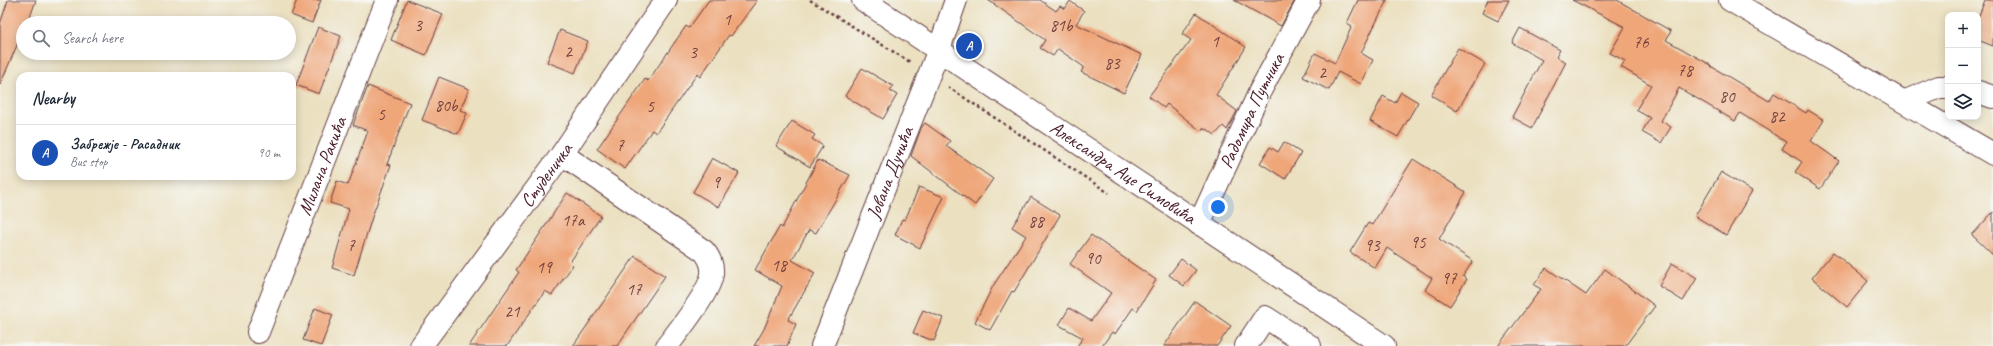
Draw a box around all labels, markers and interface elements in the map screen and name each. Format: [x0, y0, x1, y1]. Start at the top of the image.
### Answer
house number: 1 [723, 9, 732, 30]
map controls [1945, 12, 1981, 120]
button: + [1945, 12, 1981, 48]
house number: 3 [414, 15, 423, 36]
house number: 81b [1050, 15, 1074, 36]
search box [16, 16, 296, 60]
icon: search [30, 27, 52, 49]
text: Search here [62, 29, 123, 48]
pin: A [956, 31, 982, 61]
house number: 1 [1211, 31, 1220, 52]
house number: 76 [1633, 32, 1650, 53]
house number: 2 [564, 41, 573, 62]
house number: 3 [689, 42, 698, 63]
street label: Радомира Путника [1214, 48, 1291, 172]
button: − [1945, 48, 1981, 84]
house number: 83 [1104, 53, 1121, 74]
house number: 78 [1677, 60, 1695, 81]
house number: 2 [1318, 62, 1327, 83]
button: layers [1945, 84, 1981, 120]
house number: 80 [1719, 86, 1736, 107]
text: Nearby [32, 88, 75, 109]
house number: 80b [435, 95, 459, 116]
house number: 5 [646, 96, 655, 117]
house number: 5 [377, 104, 386, 125]
house number: 82 [1769, 106, 1786, 127]
street label: Милана Ракића [293, 112, 353, 219]
street label: Александра Аце Симовића [1045, 115, 1202, 231]
street label: Јована Дучића [861, 122, 920, 223]
text: Забрежје - Расадник [70, 135, 179, 154]
house number: 7 [616, 135, 625, 156]
street label: Студеничка [515, 137, 579, 212]
text: A [42, 145, 48, 161]
text: 90 m [258, 145, 280, 161]
text: Bus stop [70, 154, 107, 170]
house number: 9 [712, 172, 721, 193]
your location [1208, 197, 1228, 217]
house number: 17a [562, 210, 586, 231]
house number: 88 [1028, 211, 1046, 232]
house number: 95 [1410, 232, 1427, 253]
house number: 7 [347, 235, 356, 256]
house number: 93 [1364, 235, 1381, 256]
house number: 90 [1085, 248, 1102, 269]
house number: 18 [771, 255, 789, 276]
house number: 19 [536, 257, 553, 278]
house number: 97 [1441, 268, 1458, 289]
house number: 17 [626, 279, 643, 300]
house number: 21 [504, 301, 521, 322]

